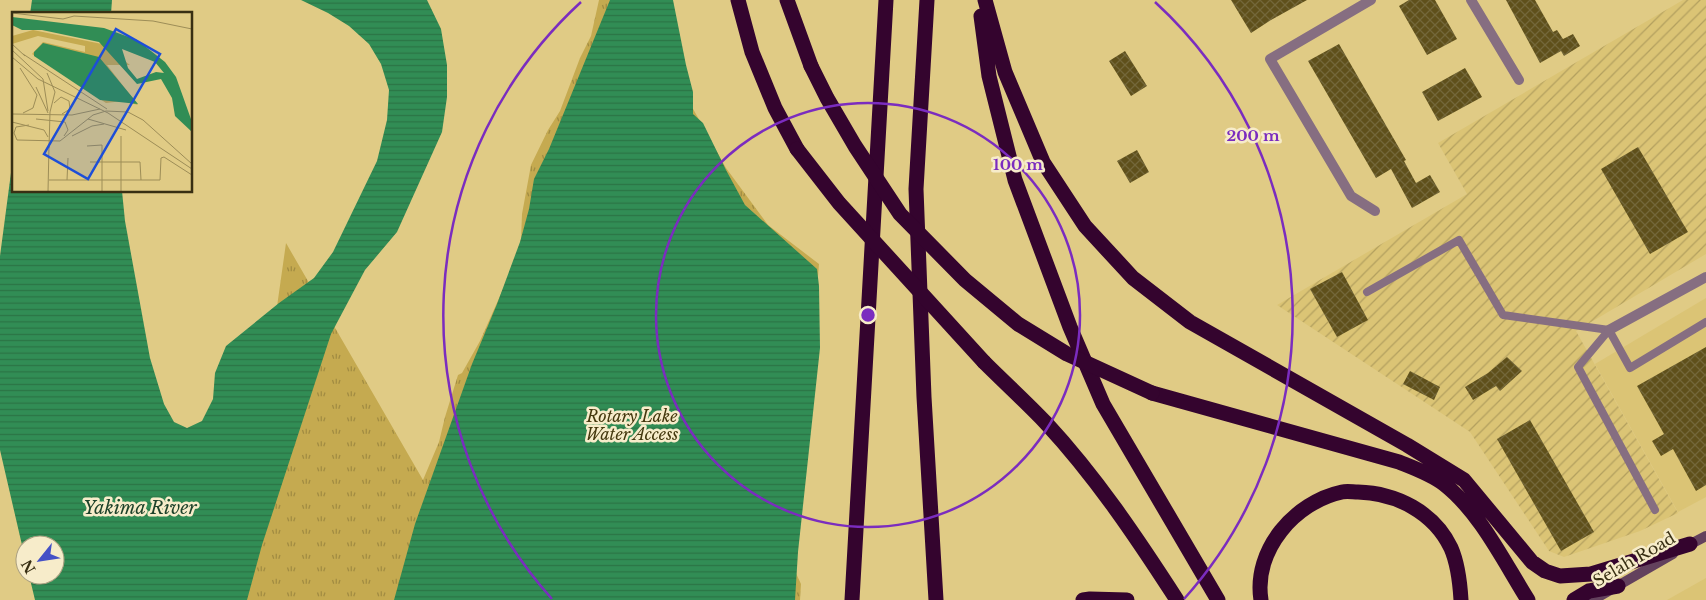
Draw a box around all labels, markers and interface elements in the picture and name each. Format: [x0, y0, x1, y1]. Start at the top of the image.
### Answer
inset map [12, 12, 192, 192]
text: 200 m [1227, 126, 1280, 145]
text: 100 m [993, 155, 1043, 174]
centre of rings [859, 306, 877, 324]
park label: Rotary Lake Water Access [586, 406, 678, 444]
water label: Yakima River [83, 497, 197, 519]
street label: Selah Road [1589, 527, 1679, 591]
north arrow [15, 535, 65, 585]
text: N [18, 556, 40, 577]

